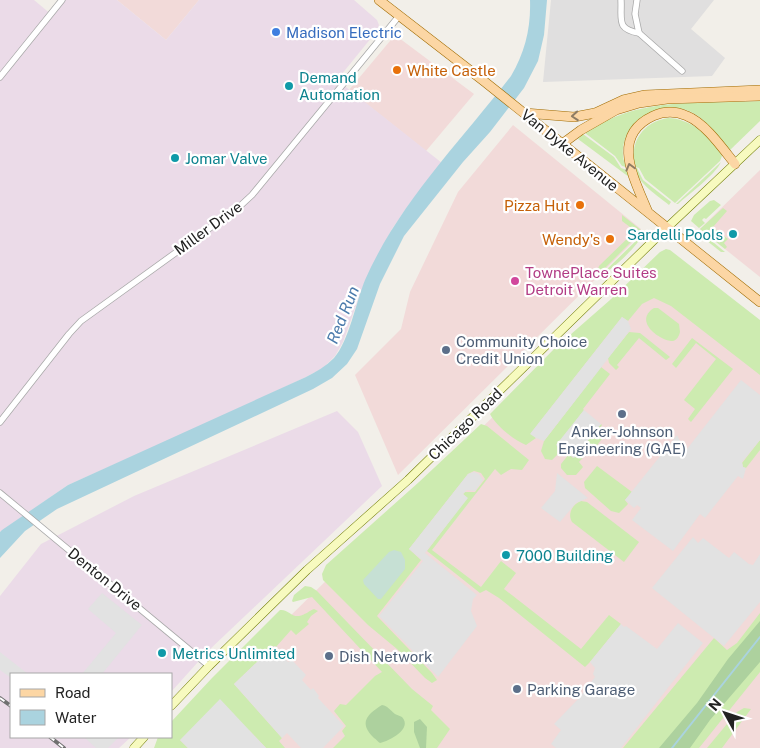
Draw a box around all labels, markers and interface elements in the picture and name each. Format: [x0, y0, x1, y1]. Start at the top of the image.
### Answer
place label: Madison Electric [286, 24, 402, 41]
marker: Madison Electric [270, 26, 282, 38]
place label: White Castle [407, 62, 496, 79]
marker: White Castle [391, 64, 403, 76]
place label: Demand Automation [299, 69, 380, 103]
marker: Demand Automation [283, 80, 295, 92]
street label: Van Dyke Avenue [518, 106, 622, 194]
one-way arrow [571, 111, 579, 122]
place label: Jomar Valve [185, 150, 268, 167]
marker: Jomar Valve [169, 152, 181, 164]
one-way arrow [626, 163, 636, 171]
place label: Pizza Hut [504, 197, 570, 214]
street label: Miller Drive [171, 198, 245, 258]
marker: Pizza Hut [574, 199, 586, 211]
place label: Sardelli Pools [627, 226, 723, 243]
marker: Sardelli Pools [727, 228, 739, 240]
place label: Wendy's [542, 231, 600, 248]
marker: Wendy's [604, 233, 616, 245]
place label: TownePlace Suites Detroit Warren [525, 264, 657, 298]
marker: TownePlace Suites Detroit Warren [509, 275, 521, 287]
water label: Red Run [323, 283, 363, 347]
place label: Community Choice Credit Union [456, 333, 587, 367]
marker: Community Choice Credit Union [440, 344, 452, 356]
street label: Chicago Road [425, 385, 505, 463]
marker: Anker-Johnson Engineering (GAE) [616, 408, 628, 420]
place label: Anker-Johnson Engineering (GAE) [558, 423, 686, 457]
street label: Denton Drive [65, 544, 145, 614]
place label: 7000 Building [516, 547, 613, 564]
marker: 7000 Building [500, 549, 512, 561]
place label: Metrics Unlimited [172, 645, 295, 662]
marker: Metrics Unlimited [156, 647, 168, 659]
place label: Dish Network [339, 648, 433, 665]
marker: Dish Network [323, 650, 335, 662]
legend [10, 673, 172, 738]
place label: Parking Garage [527, 681, 635, 698]
marker: Parking Garage [511, 683, 523, 695]
text: Road [55, 684, 91, 701]
north arrow [700, 688, 750, 738]
text: N [705, 695, 725, 714]
text: Water [55, 709, 97, 726]

